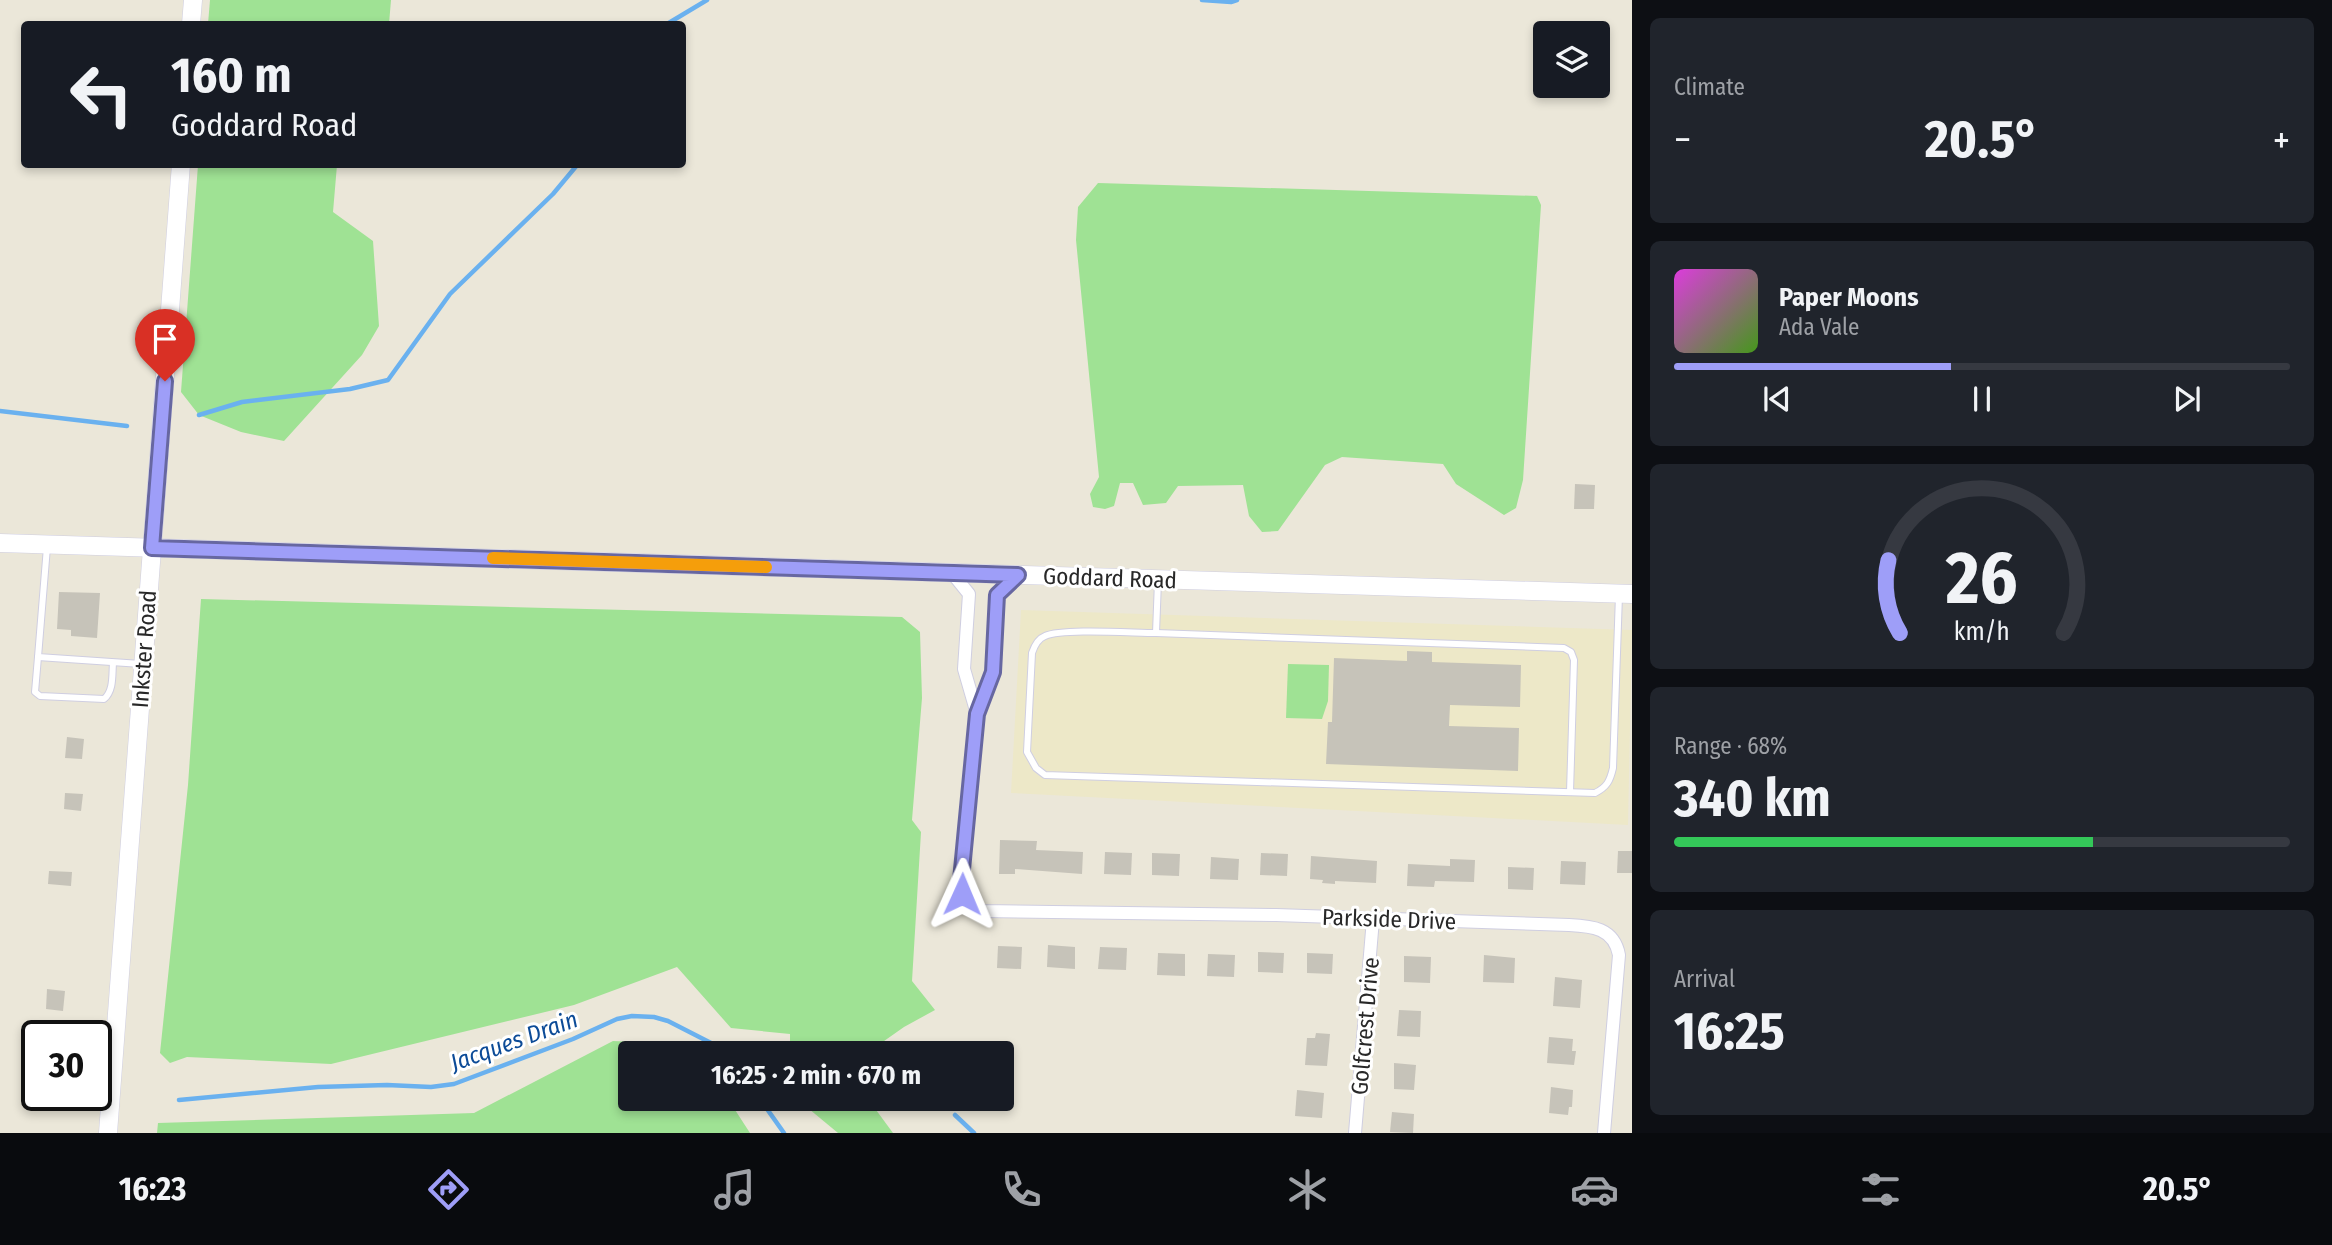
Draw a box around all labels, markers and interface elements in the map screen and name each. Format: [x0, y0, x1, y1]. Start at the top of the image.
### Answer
map controls [1533, 21, 1610, 98]
button: layers [1533, 21, 1610, 98]
text: 160 m [171, 46, 292, 105]
icon: left [56, 49, 147, 140]
text: Climate [1674, 73, 1745, 101]
text: Goddard Road [171, 106, 357, 144]
text: 20.5° [1925, 108, 2039, 171]
text: − [1674, 117, 1691, 163]
text: + [2273, 117, 2290, 163]
text: Paper Moons [1779, 282, 1919, 313]
pin [135, 309, 195, 381]
text: Ada Vale [1779, 313, 1859, 341]
icon: arrive [146, 320, 184, 358]
icon: previous [1758, 380, 1796, 418]
icon: pause [1963, 380, 2001, 418]
icon: next [2168, 380, 2206, 418]
text: 26 [1945, 535, 2018, 622]
street label: Goddard Road [1043, 562, 1177, 594]
street label: Inkster Road [126, 589, 162, 709]
text: km/h [1954, 616, 2010, 646]
text: Range · 68% [1674, 732, 1787, 760]
text: 340 km [1674, 767, 1831, 830]
position arrow [925, 857, 999, 931]
street label: Parkside Drive [1321, 903, 1457, 935]
street label: Golfcrest Drive [1345, 956, 1385, 1096]
text: Arrival [1674, 965, 1735, 993]
text: 16:25 [1674, 1000, 1785, 1063]
water label: Jacques Drain [445, 1005, 582, 1078]
speed limit sign: 30 [21, 1020, 112, 1111]
text: 16:25 · 2 min · 670 m [711, 1060, 921, 1091]
icon: directions [424, 1165, 473, 1214]
icon: music [710, 1165, 759, 1214]
icon: phone [997, 1165, 1046, 1214]
icon: climate [1283, 1165, 1332, 1214]
icon: car [1570, 1165, 1619, 1214]
icon: filters [1856, 1165, 1905, 1214]
text: 16:23 [119, 1170, 186, 1208]
text: 20.5° [2143, 1170, 2213, 1208]

